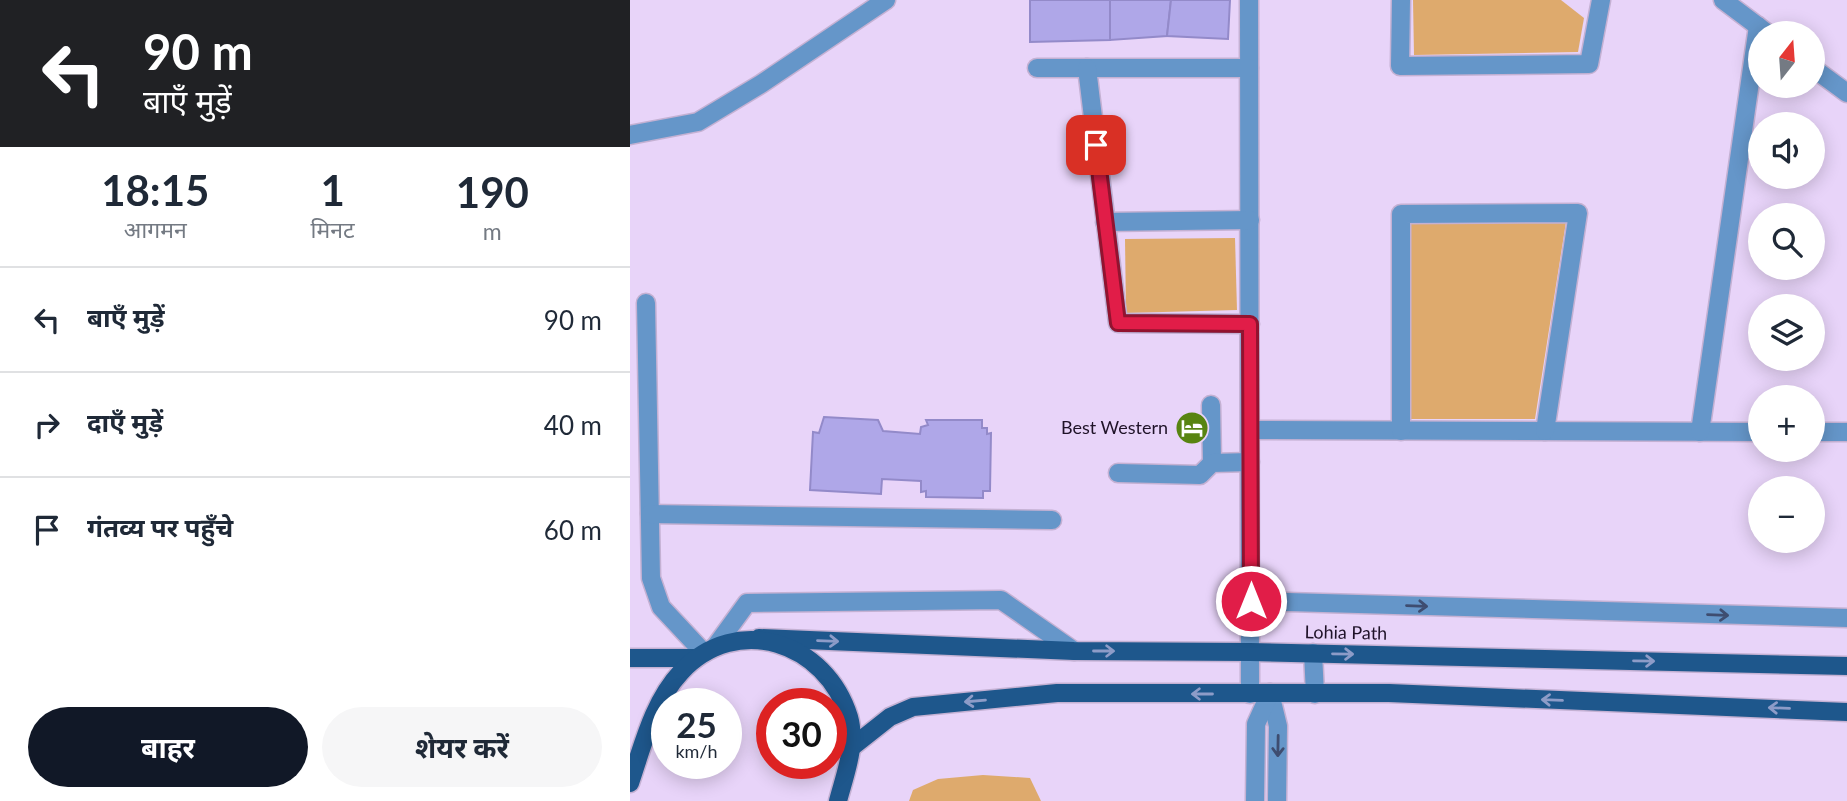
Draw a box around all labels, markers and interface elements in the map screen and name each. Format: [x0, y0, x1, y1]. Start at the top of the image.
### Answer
north arrow [1748, 21, 1825, 98]
map controls [1748, 21, 1825, 553]
text: 90 m [143, 22, 253, 80]
icon: left [28, 28, 119, 119]
text: बाएँ मुड़ें [143, 81, 232, 120]
button: sound [1748, 112, 1825, 189]
pin [1066, 115, 1126, 175]
icon: arrive [1077, 126, 1115, 164]
text: 18:15 [101, 165, 209, 215]
text: 1 [320, 165, 345, 215]
text: 190 [456, 167, 529, 217]
button: search [1748, 203, 1825, 280]
text: आगमन [124, 215, 187, 243]
text: मिनट [311, 215, 355, 243]
text: m [483, 217, 502, 245]
button: layers [1748, 294, 1825, 371]
icon: left [28, 301, 66, 339]
text: बाएँ मुड़ें [87, 301, 165, 333]
text: 90 m [544, 304, 602, 336]
button: + [1748, 385, 1825, 462]
icon: right [28, 406, 66, 444]
text: दाएँ मुड़ें [87, 406, 163, 438]
text: 40 m [544, 409, 602, 441]
hotel icon: Best Western [1173, 409, 1211, 447]
place label: Best Western [1061, 416, 1168, 438]
button: − [1748, 476, 1825, 553]
icon: arrive [28, 511, 66, 549]
text: गंतव्य पर पहुँचे [87, 511, 233, 543]
text: 60 m [544, 514, 602, 546]
position arrow [1214, 564, 1288, 638]
one-way arrow [1405, 599, 1428, 613]
one-way arrow [1706, 608, 1729, 621]
street label: Lohia Path [1305, 620, 1387, 644]
one-way arrow [816, 634, 839, 647]
one-way arrow [1092, 644, 1115, 658]
one-way arrow [1331, 647, 1354, 660]
one-way arrow [1632, 654, 1655, 668]
one-way arrow [1190, 687, 1213, 701]
speed limit sign: 30 [756, 688, 847, 779]
one-way arrow [1540, 693, 1563, 706]
one-way arrow [964, 695, 986, 708]
one-way arrow [1768, 702, 1791, 715]
text: 25 [676, 703, 717, 745]
button: बाहर [28, 707, 308, 787]
button: शेयर करें [322, 707, 602, 787]
one-way arrow [1271, 735, 1285, 758]
text: km/h [675, 740, 718, 762]

